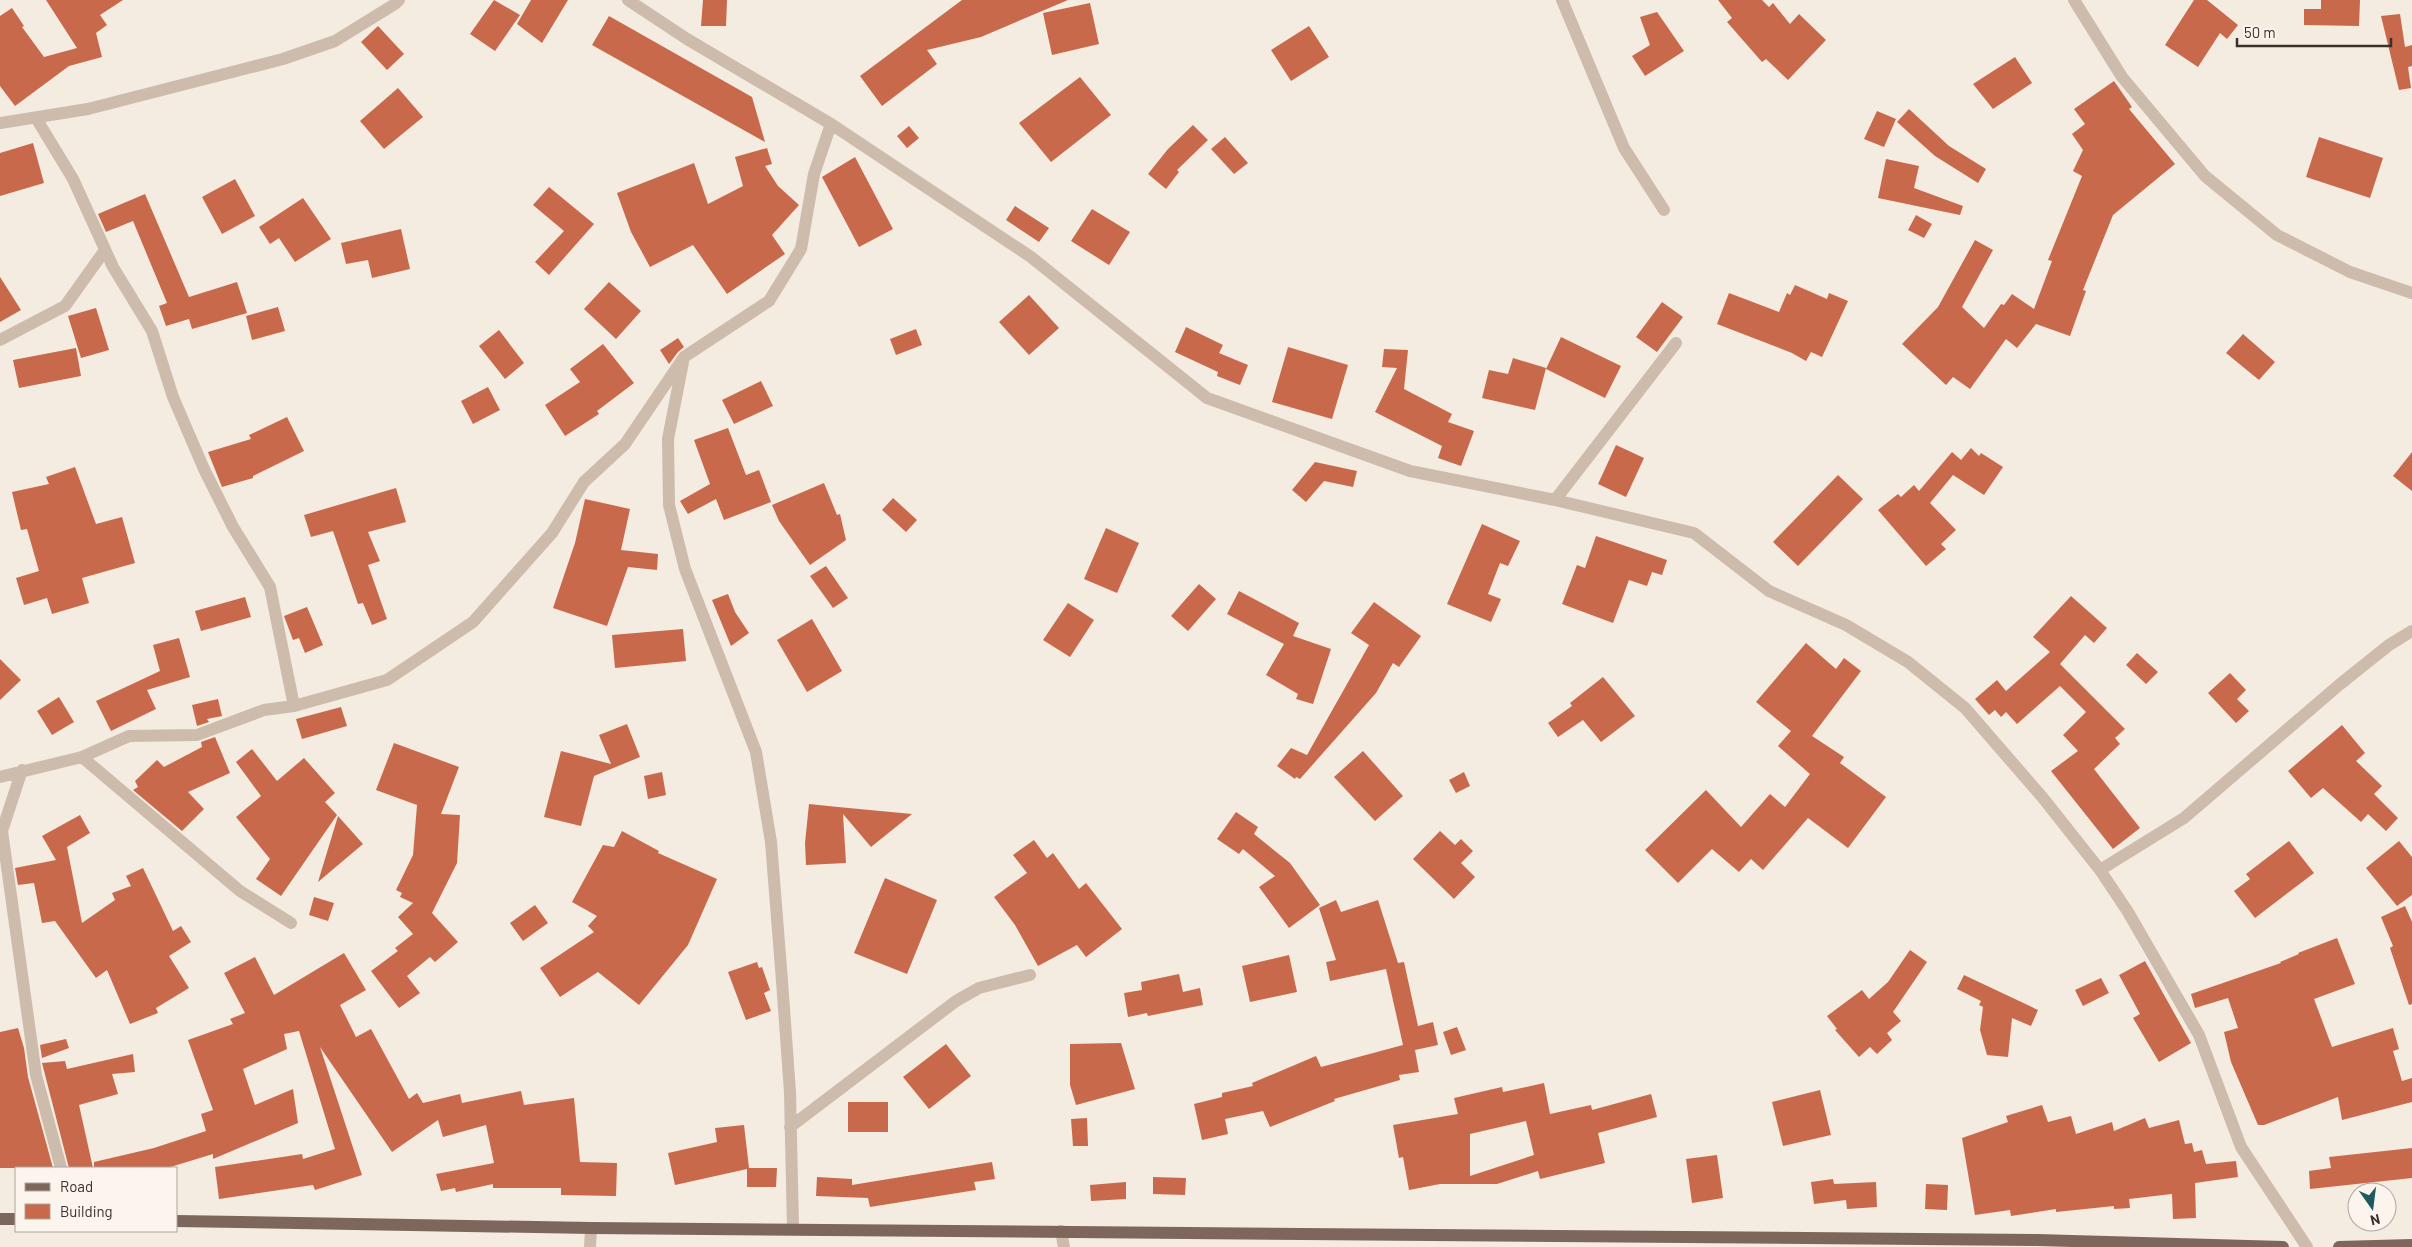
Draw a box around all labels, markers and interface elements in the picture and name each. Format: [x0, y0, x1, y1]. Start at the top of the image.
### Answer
scale bar [2237, 15, 2391, 47]
text: 50 m [2244, 23, 2276, 41]
legend [15, 1167, 178, 1232]
text: Road [60, 1177, 93, 1195]
north arrow [2347, 1182, 2397, 1232]
text: Building [60, 1202, 113, 1220]
text: N [2369, 1211, 2382, 1229]

